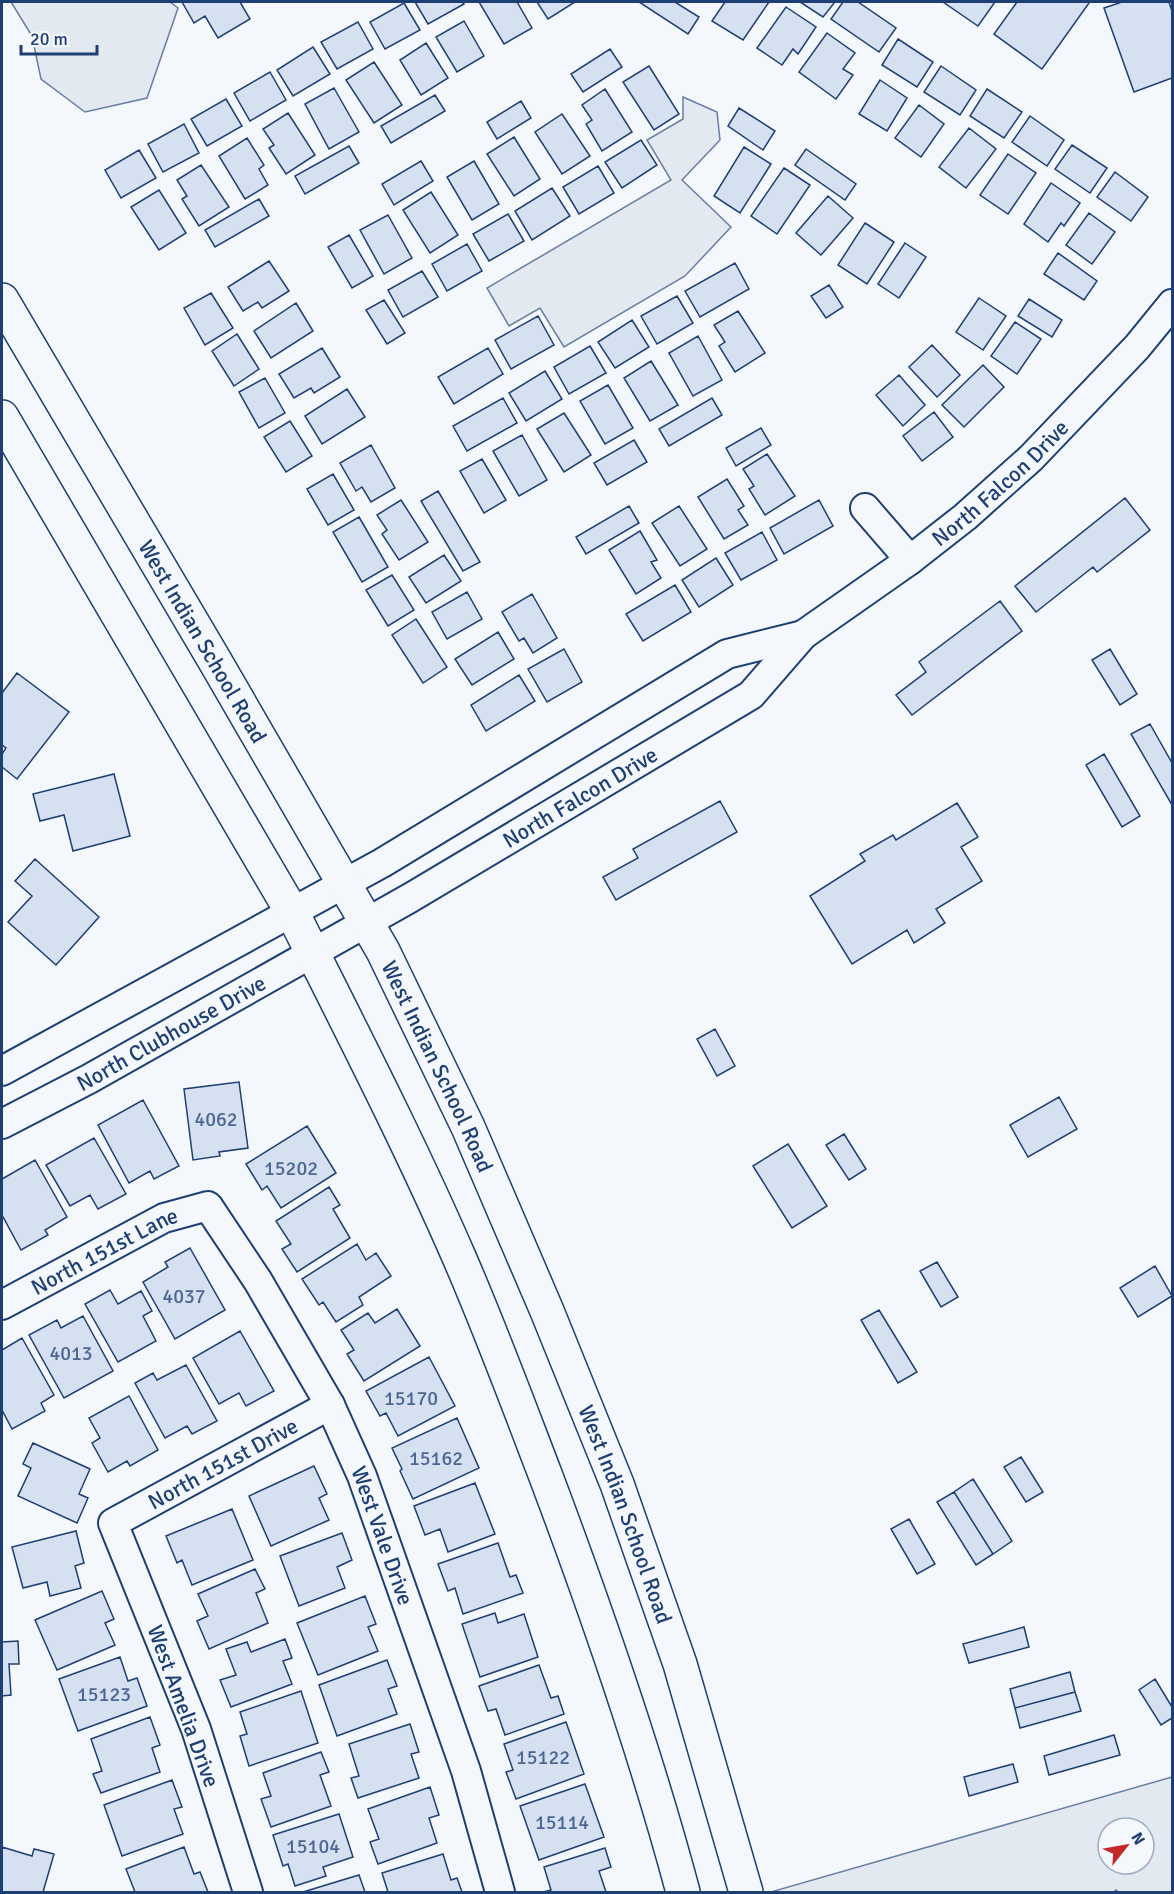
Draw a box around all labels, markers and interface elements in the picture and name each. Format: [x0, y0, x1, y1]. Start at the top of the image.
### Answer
scale bar [21, 18, 98, 56]
text: 20 m [30, 28, 68, 50]
street label: North Falcon Drive [926, 414, 1074, 552]
street label: West Indian School Road [132, 535, 273, 748]
street label: North Falcon Drive [498, 741, 662, 854]
street label: West Indian School Road [376, 956, 499, 1176]
street label: North Clubhouse Drive [72, 969, 271, 1097]
house number: 4062 [194, 1107, 238, 1132]
house number: 15202 [264, 1156, 318, 1181]
street label: North 151st Lane [26, 1202, 181, 1301]
house number: 4037 [162, 1284, 206, 1309]
house number: 4013 [49, 1341, 93, 1366]
house number: 15170 [384, 1386, 438, 1411]
street label: West Indian School Road [572, 1401, 678, 1627]
street label: North 151st Drive [143, 1412, 303, 1515]
house number: 15162 [409, 1446, 463, 1471]
street label: West Vale Drive [345, 1462, 419, 1609]
street label: West Amelia Drive [142, 1621, 225, 1791]
house number: 15123 [77, 1682, 131, 1707]
house number: 15122 [516, 1745, 570, 1770]
house number: 15114 [535, 1810, 589, 1835]
north arrow [1096, 1816, 1156, 1876]
text: N [1127, 1829, 1149, 1849]
house number: 15104 [286, 1834, 340, 1859]

